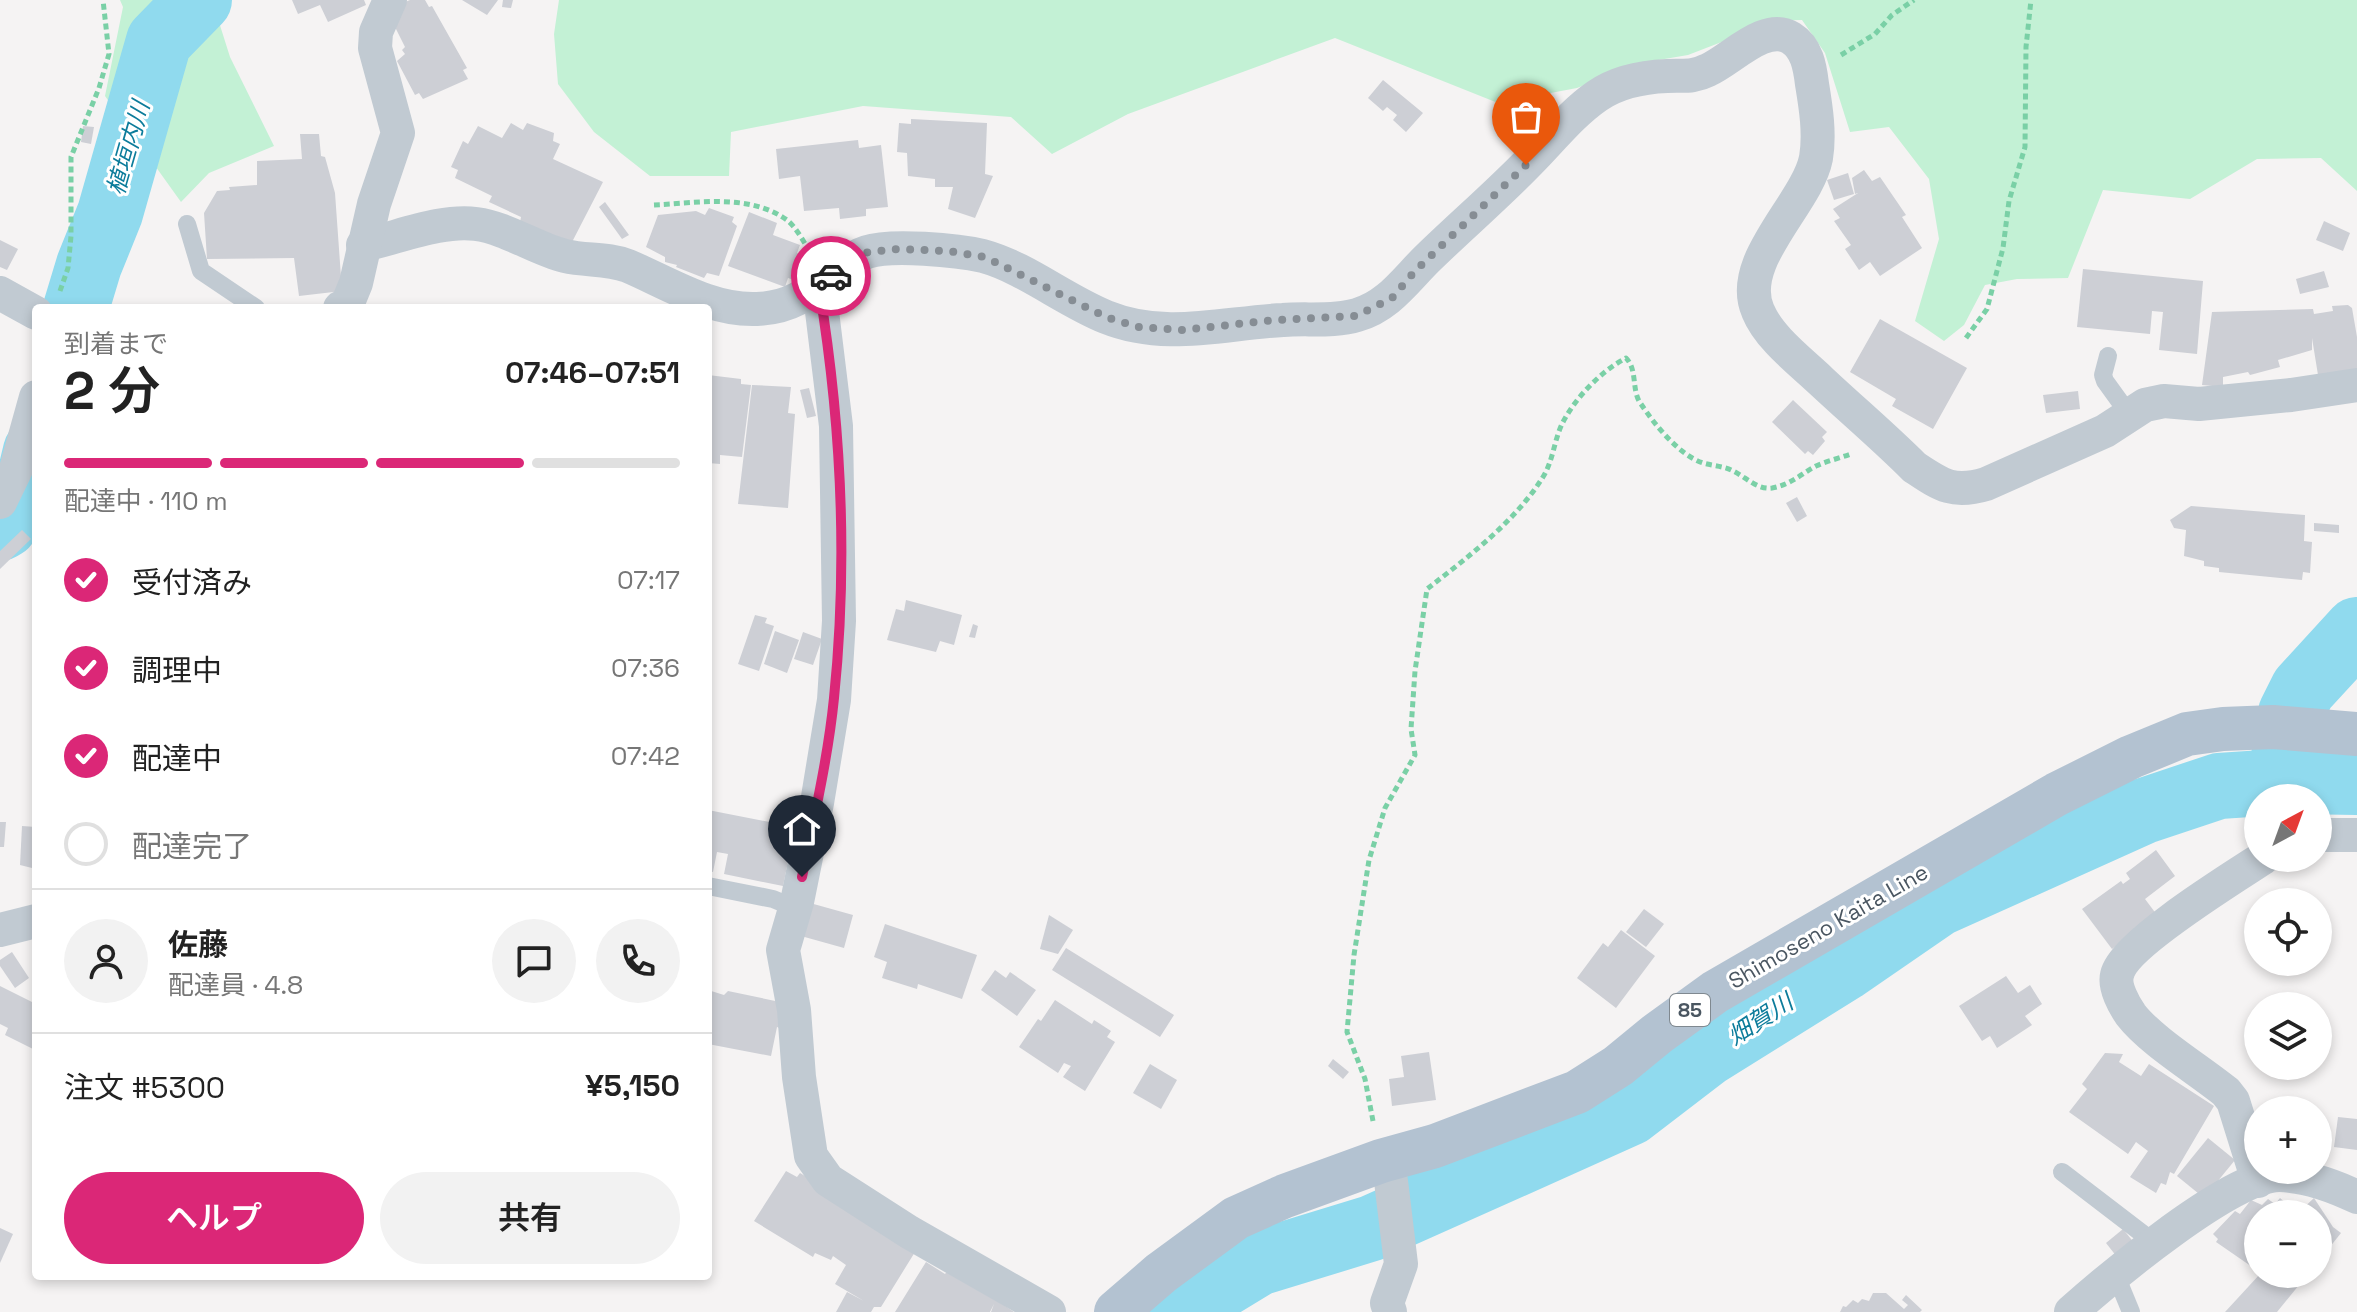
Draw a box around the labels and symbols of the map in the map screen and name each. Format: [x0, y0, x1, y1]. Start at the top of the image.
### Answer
pin [1492, 83, 1560, 165]
water label: 植垣内川 [100, 95, 157, 198]
courier [791, 236, 871, 316]
north arrow [2244, 784, 2332, 872]
pin [768, 795, 836, 877]
street label: Shimoseno Kaita Line [1723, 857, 1933, 995]
water label: 畑賀川 [1721, 985, 1801, 1052]
road number: 85 [1670, 994, 1710, 1026]

